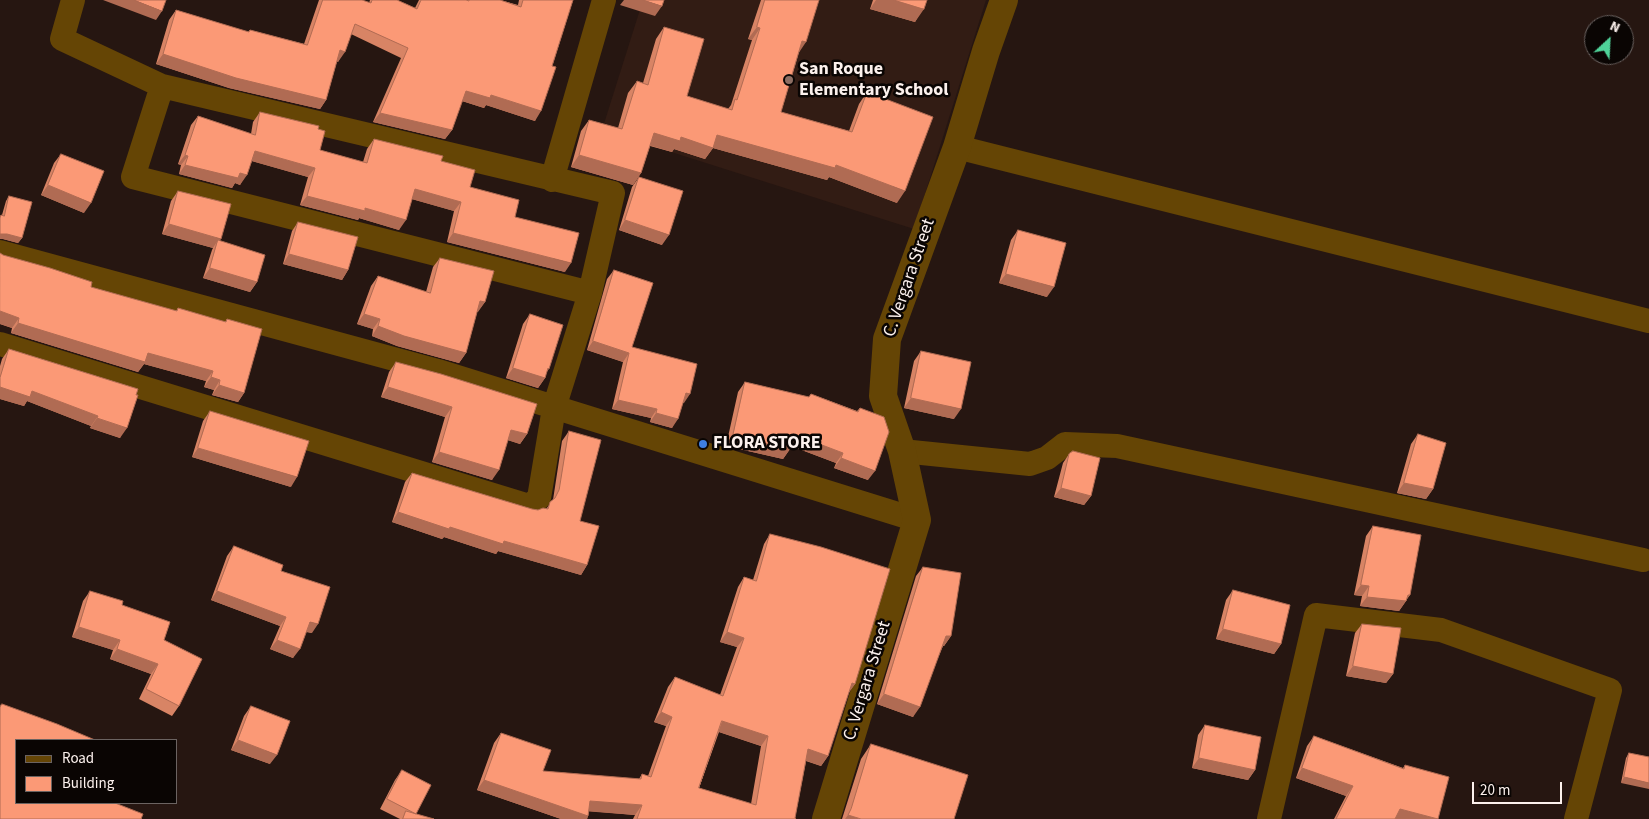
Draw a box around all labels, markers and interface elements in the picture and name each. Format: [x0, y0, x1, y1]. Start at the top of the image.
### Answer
north arrow [1584, 15, 1634, 65]
text: N [1606, 16, 1623, 38]
place label: San Roque Elementary School [799, 59, 949, 102]
marker: San Roque Elementary School [783, 74, 795, 86]
street label: C. Vergara Street [880, 216, 940, 340]
place label: FLORA STORE [713, 433, 821, 455]
marker: FLORA STORE [697, 438, 709, 450]
street label: C. Vergara Street [840, 619, 896, 743]
legend [15, 739, 178, 804]
text: Road [62, 748, 94, 769]
scale bar [1474, 772, 1564, 804]
text: Building [62, 773, 114, 794]
text: 20 m [1480, 780, 1510, 801]

